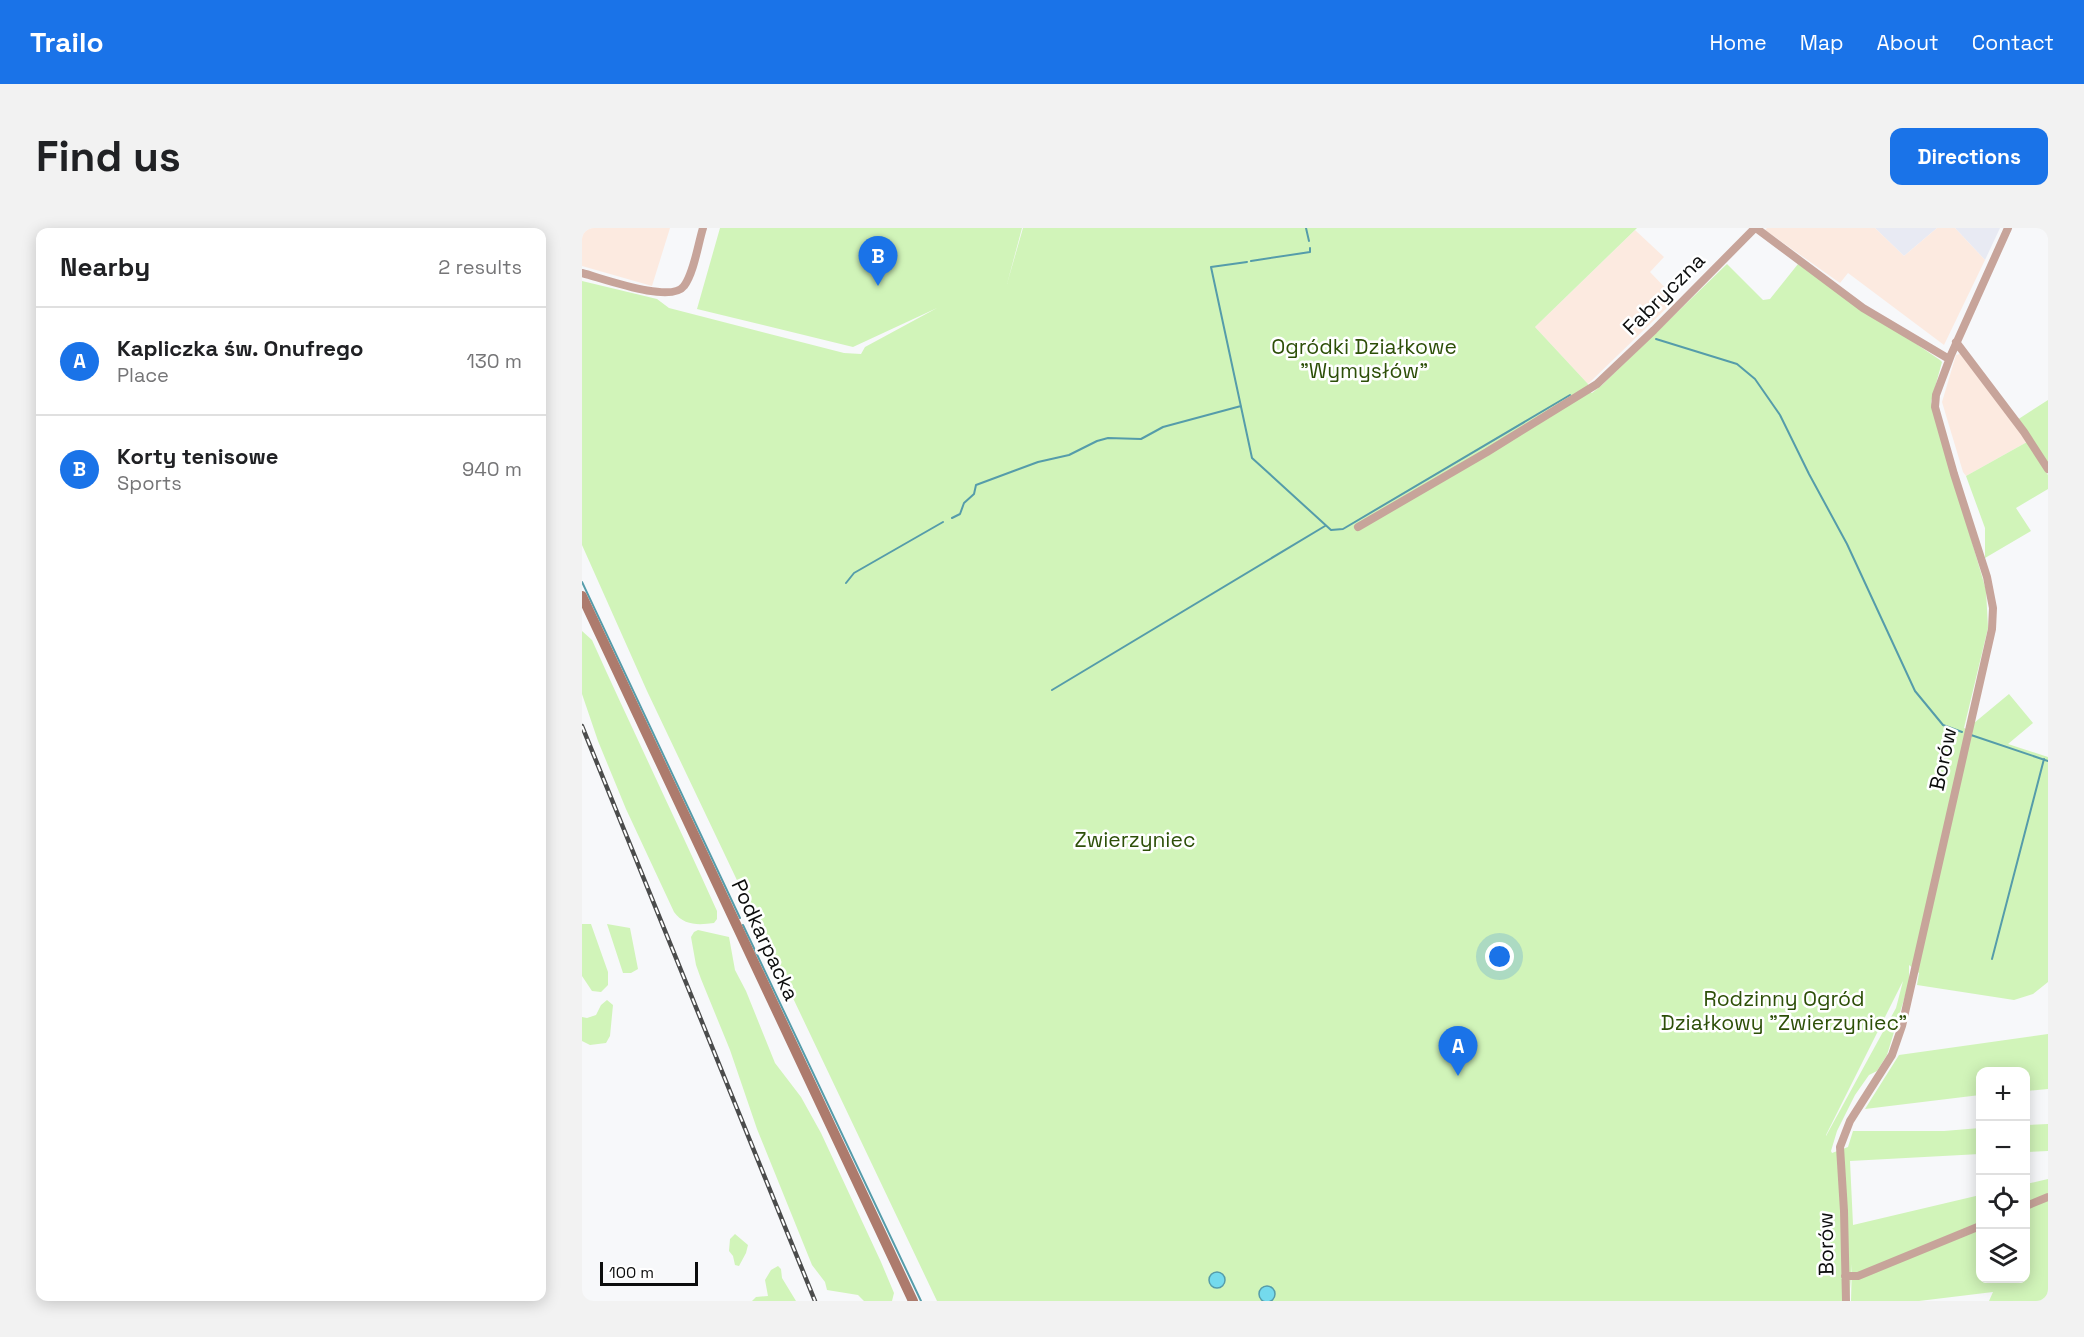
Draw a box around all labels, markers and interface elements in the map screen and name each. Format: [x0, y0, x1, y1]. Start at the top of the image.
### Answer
text: Trailo [30, 24, 104, 60]
text: Home [1709, 29, 1767, 56]
text: Map [1800, 29, 1844, 56]
text: About [1877, 29, 1939, 56]
text: Contact [1972, 29, 2054, 56]
button: Directions [1890, 128, 2048, 185]
text: Find us [36, 130, 181, 183]
pin: B [858, 236, 898, 286]
street label: Fabryczna [1617, 247, 1711, 341]
text: Nearby [60, 250, 150, 284]
text: 2 results [438, 254, 522, 280]
park label: Ogródki Działkowe "Wymysłów" [1271, 333, 1457, 384]
text: Kapliczka św. Onufrego [117, 334, 363, 362]
text: A [73, 348, 86, 374]
text: 130 m [466, 348, 522, 374]
text: Place [117, 362, 169, 388]
text: Korty tenisowe [117, 442, 278, 470]
text: B [73, 456, 86, 482]
text: 940 m [462, 456, 522, 482]
text: Sports [117, 470, 182, 496]
street label: Borów [1923, 725, 1962, 793]
park label: Zwierzyniec [1074, 826, 1196, 853]
street label: Podkarpacka [726, 875, 805, 1005]
your location [1485, 942, 1514, 971]
park label: Rodzinny Ogród Działkowy "Zwierzyniec" [1661, 985, 1907, 1036]
pin: A [1438, 1026, 1478, 1076]
map controls [1976, 1067, 2030, 1283]
button: + [1976, 1067, 2030, 1121]
button: − [1976, 1121, 2030, 1175]
button: locate [1976, 1175, 2030, 1229]
street label: Borów [1811, 1212, 1840, 1276]
button: layers [1976, 1229, 2030, 1283]
scale bar [600, 1259, 698, 1286]
text: 100 m [609, 1262, 654, 1283]

